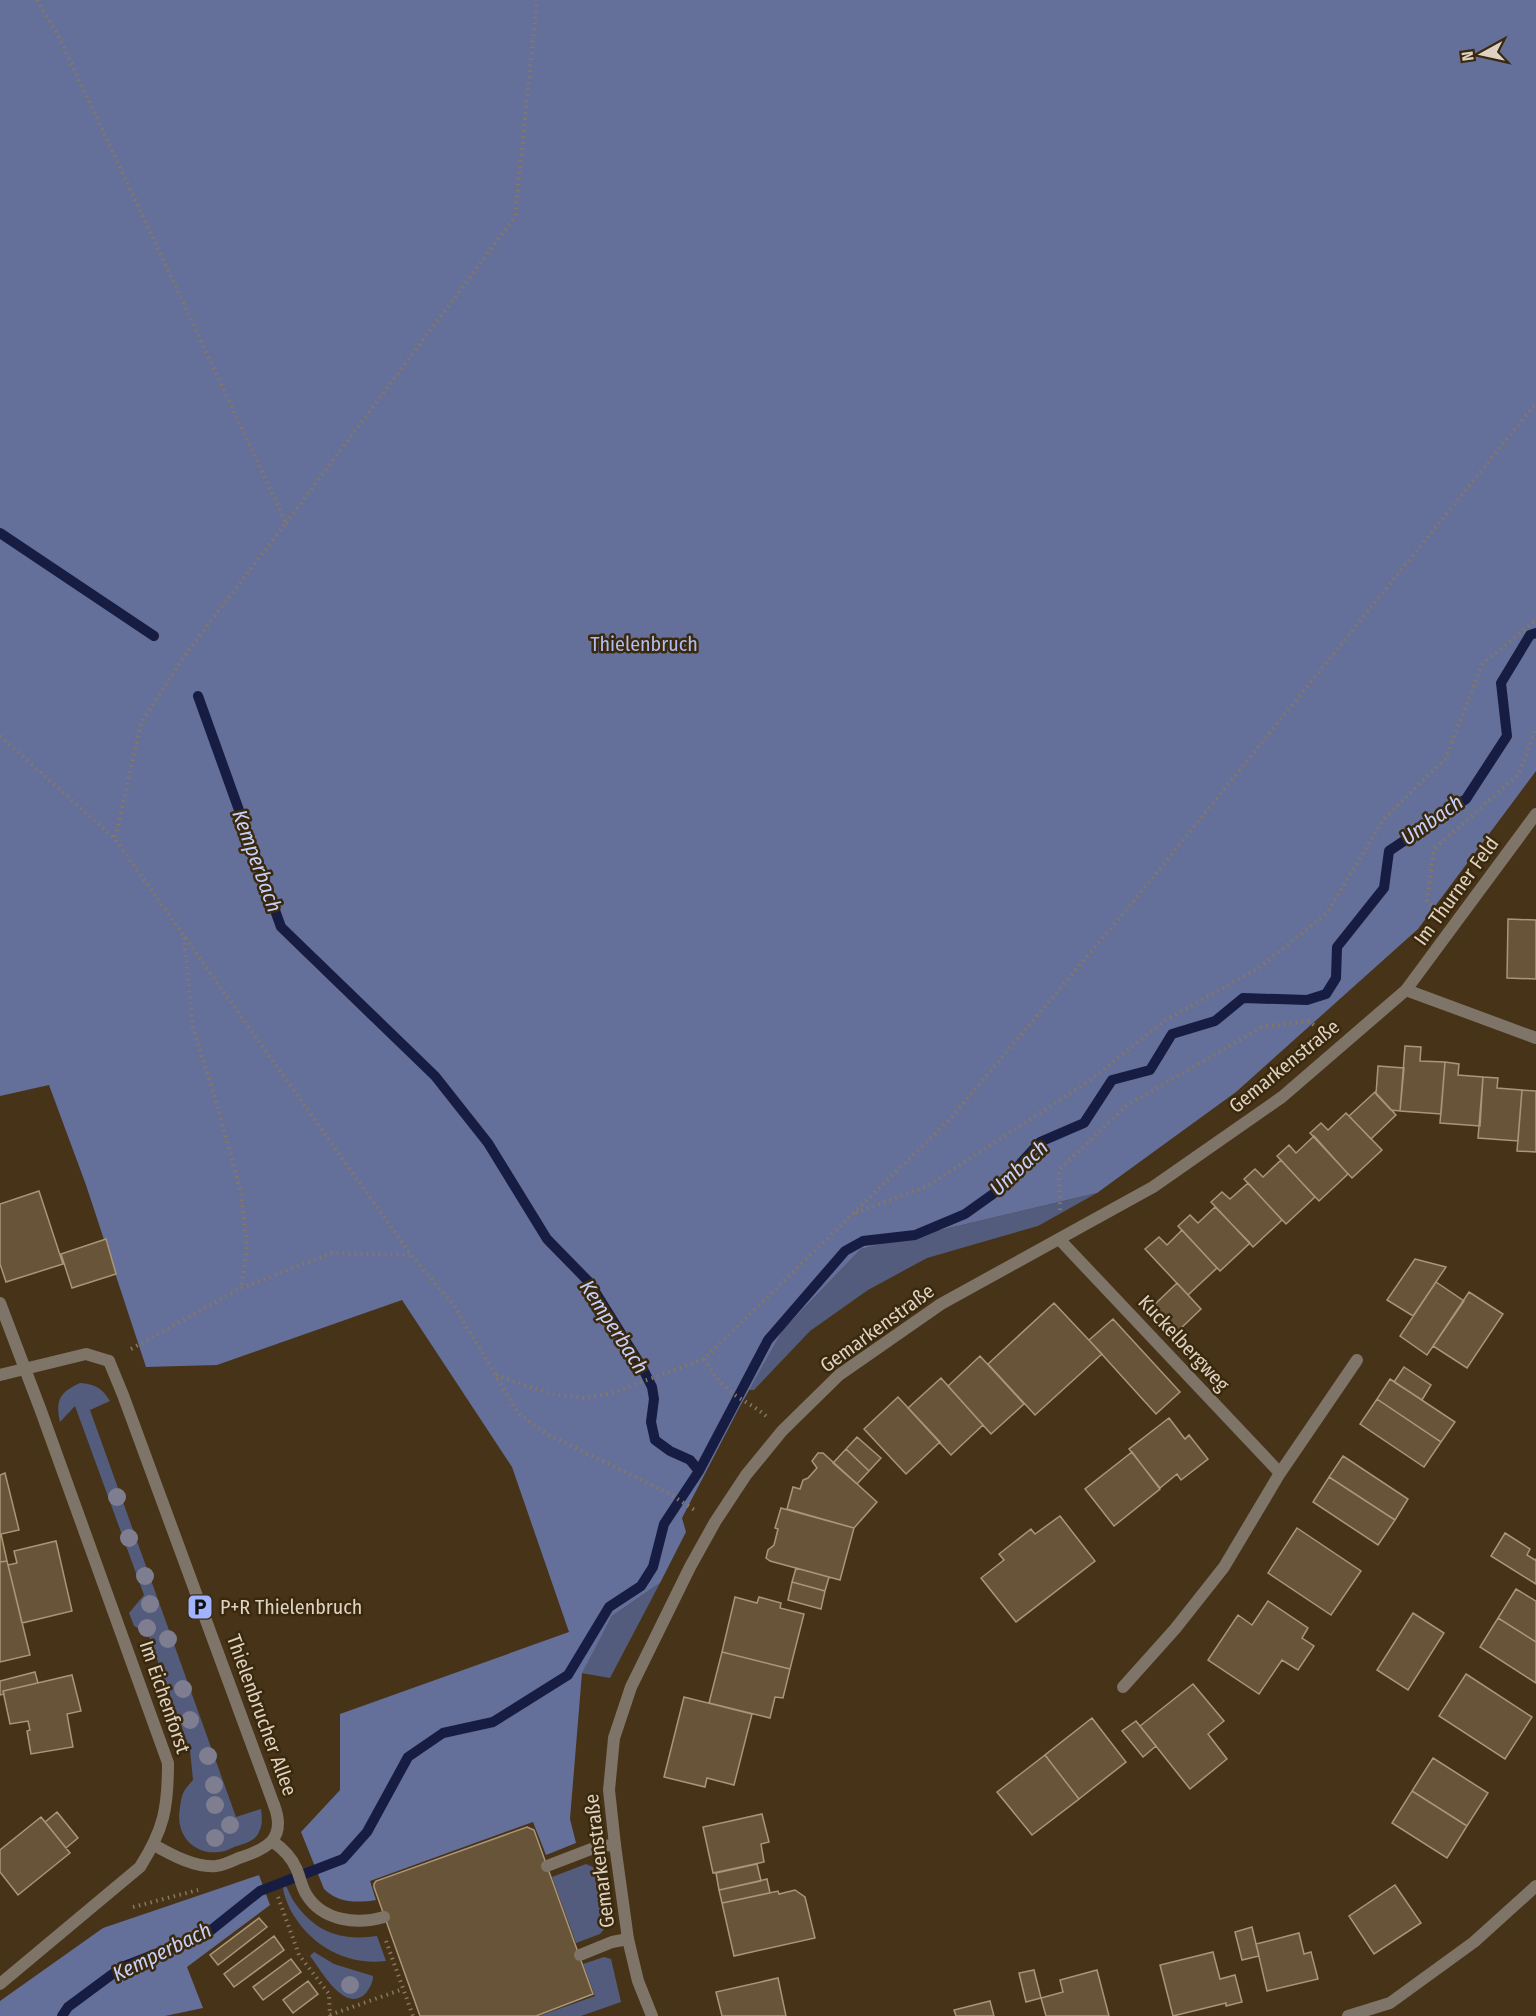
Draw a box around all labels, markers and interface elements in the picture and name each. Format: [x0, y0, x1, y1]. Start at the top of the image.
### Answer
north arrow [1452, 24, 1512, 84]
text: N [1458, 50, 1478, 62]
park label: Thielenbruch [590, 632, 698, 656]
water label: Umbach [1396, 789, 1468, 851]
water label: Kemperbach [226, 806, 288, 916]
street label: Im Thurner Feld [1409, 832, 1503, 950]
street label: Gemarkenstraße [1224, 1014, 1344, 1118]
water label: Umbach [984, 1135, 1054, 1201]
water label: Kemperbach [574, 1275, 654, 1379]
street label: Gemarkenstraße [815, 1279, 939, 1377]
street label: Kuckelbergweg [1133, 1290, 1235, 1396]
parking icon: P+R Thielenbruch [185, 1592, 215, 1622]
place label: P+R Thielenbruch [220, 1595, 362, 1619]
street label: Thielenbrucher Allee [222, 1631, 302, 1799]
street label: Im Eichenforst [135, 1638, 196, 1757]
street label: Gemarkenstraße [579, 1793, 619, 1929]
water label: Kemperbach [108, 1917, 216, 1987]

